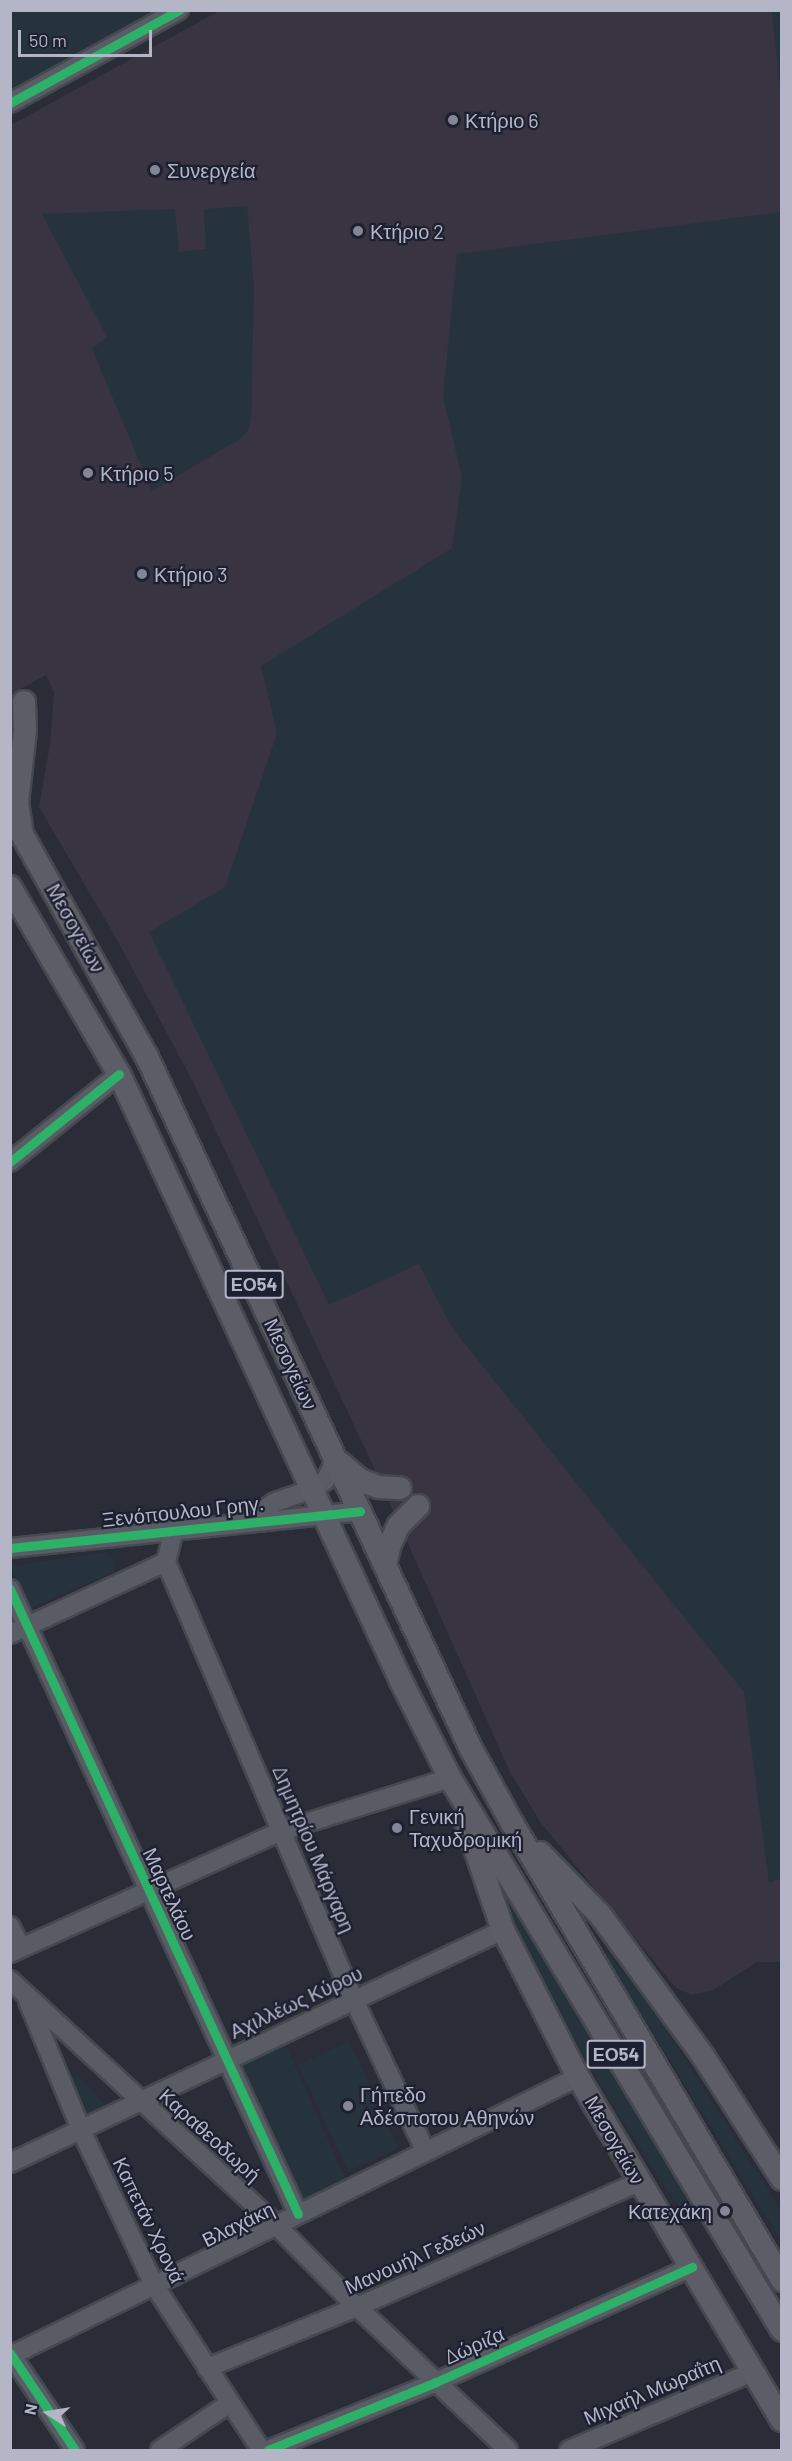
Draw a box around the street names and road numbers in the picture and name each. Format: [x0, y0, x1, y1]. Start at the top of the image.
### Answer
street label: Μεσογείων [42, 879, 110, 977]
road number: ΕΟ54 [224, 1269, 284, 1299]
street label: Μεσογείων [259, 1315, 323, 1413]
street label: Ξενόπουλου Γρηγ. [101, 1491, 265, 1531]
street label: Δημητρίου Μάργαρη [268, 1762, 360, 1936]
street label: Μαρτελάου [138, 1844, 202, 1944]
street label: Αχιλλέως Κύρου [226, 1961, 366, 2043]
road number: ΕΟ54 [586, 2039, 646, 2069]
street label: Καραθεοδωρή [154, 2083, 266, 2187]
street label: Μεσογείων [580, 2092, 650, 2188]
street label: Καπετάν Χρονά [108, 2153, 190, 2287]
street label: Βλαχάκη [198, 2196, 278, 2252]
street label: Μανουήλ Γεδεών [341, 2215, 489, 2299]
street label: Δώριζα [440, 2321, 508, 2369]
street label: Μιχαήλ Μωραΐτη [580, 2350, 724, 2430]

